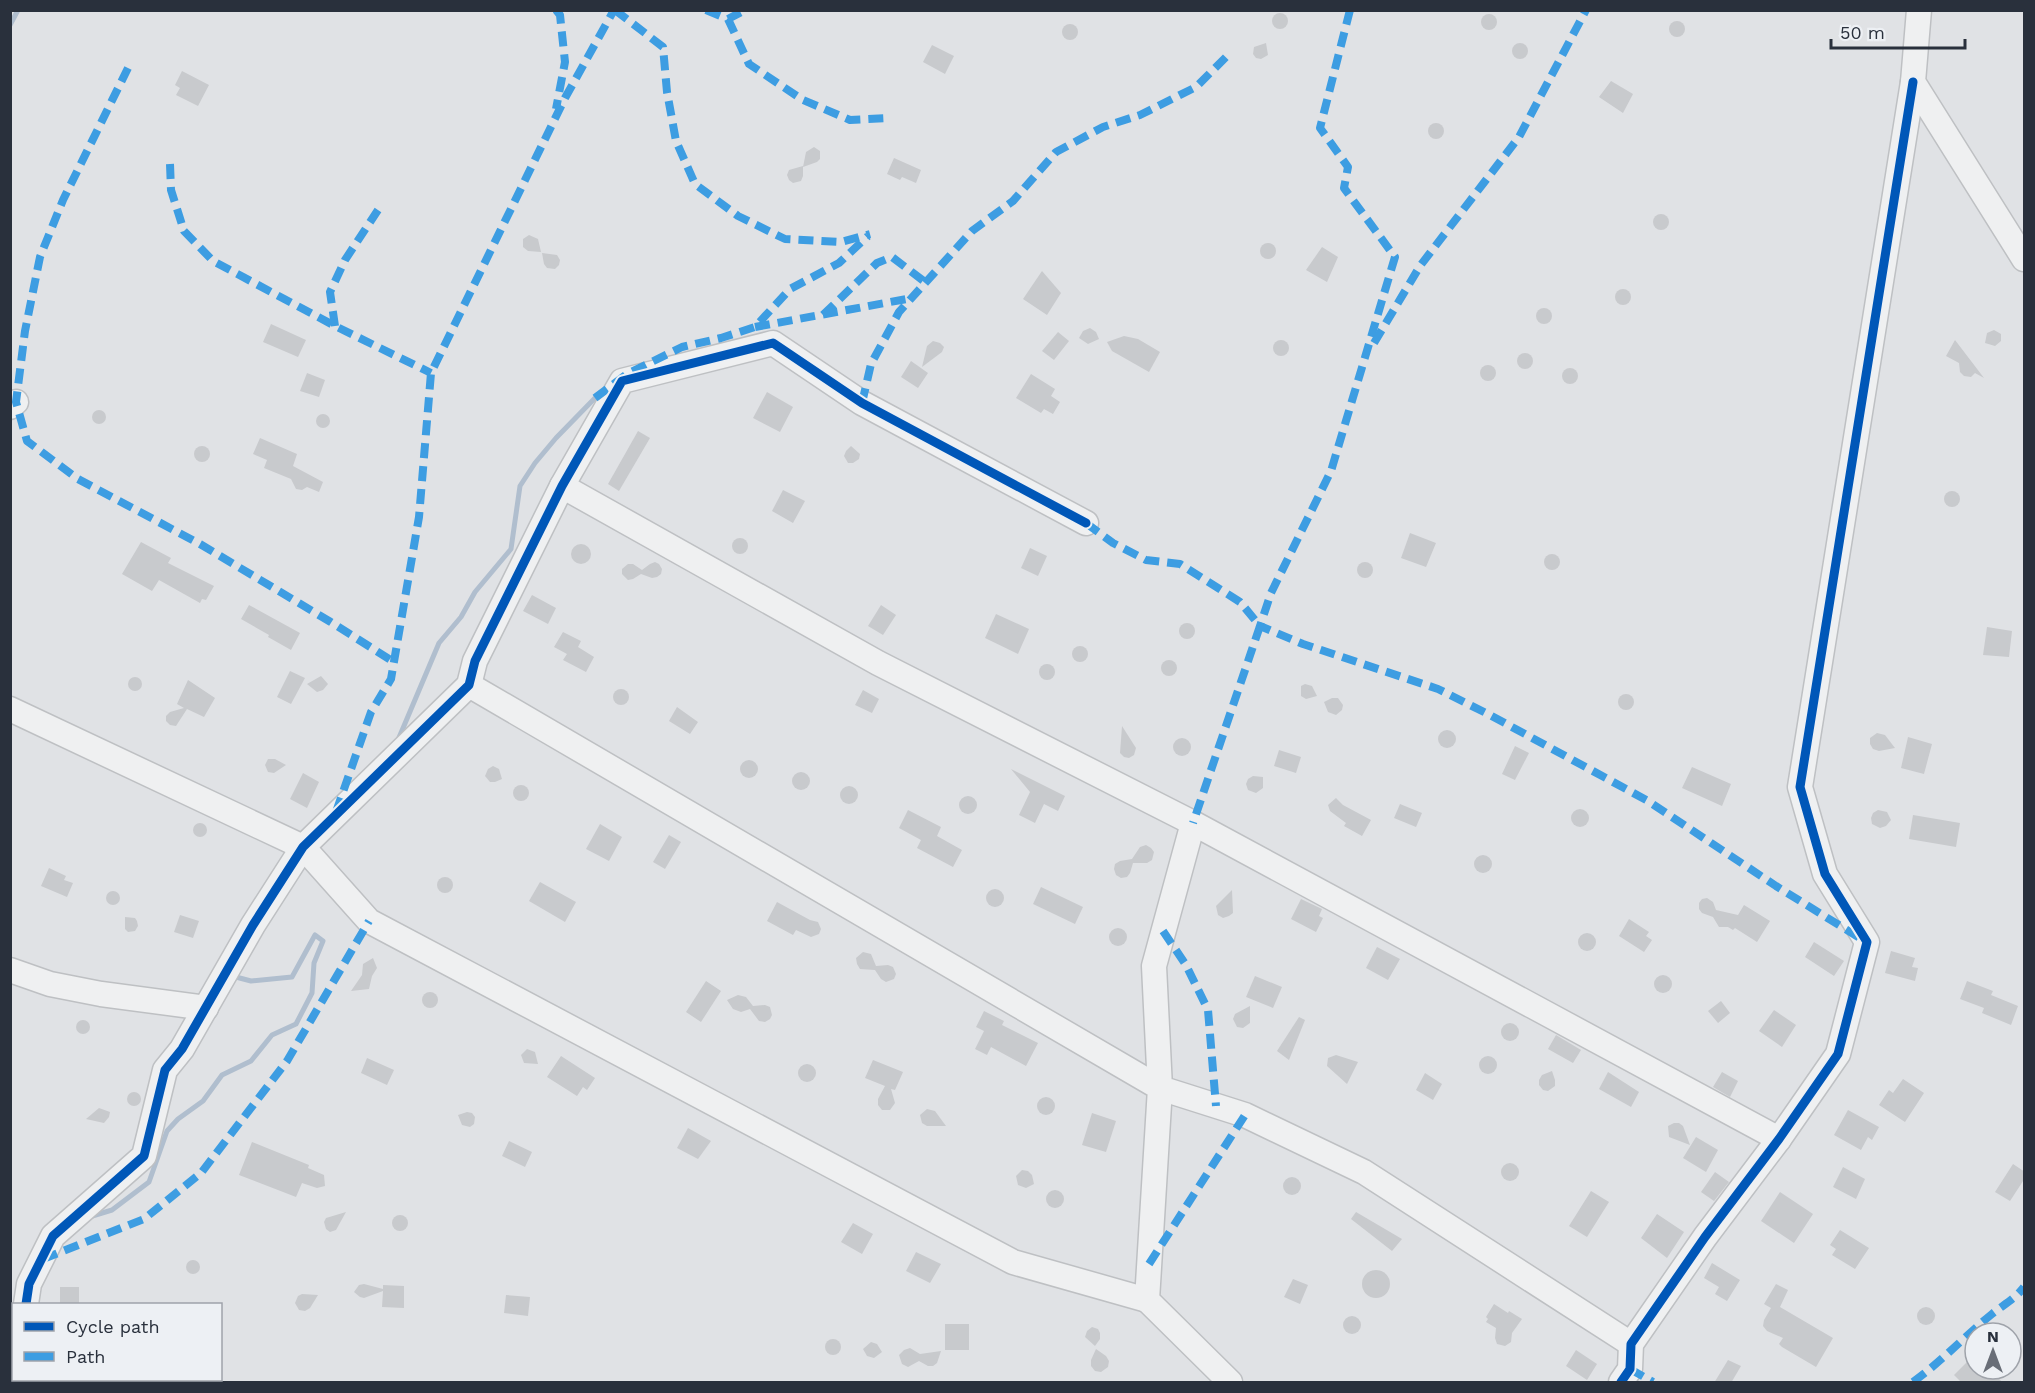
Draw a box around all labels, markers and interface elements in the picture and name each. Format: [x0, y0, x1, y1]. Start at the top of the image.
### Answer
scale bar [1831, 12, 1964, 50]
text: 50 m [1840, 22, 1885, 43]
legend [12, 1303, 222, 1381]
text: Cycle path [66, 1316, 160, 1337]
north arrow [1963, 1321, 2023, 1381]
text: N [1987, 1327, 1999, 1346]
text: Path [66, 1346, 106, 1367]

